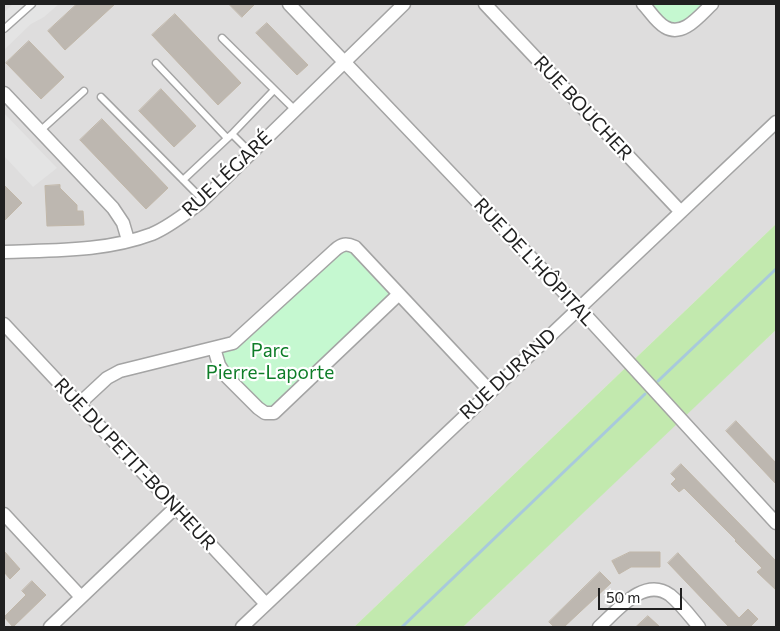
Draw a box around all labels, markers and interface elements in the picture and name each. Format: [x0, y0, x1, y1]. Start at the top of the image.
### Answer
street label: RUE BOUCHER [529, 51, 637, 165]
street label: RUE LÉGARÉ [177, 127, 277, 221]
street label: RUE DE L'HÔPITAL [469, 193, 599, 331]
street label: RUE DURAND [455, 324, 561, 424]
park label: Parc Pierre-Laporte [206, 340, 334, 384]
street label: RUE DU PETIT-BONHEUR [49, 373, 221, 555]
scale bar [600, 578, 684, 610]
text: 50 m [606, 588, 640, 606]

